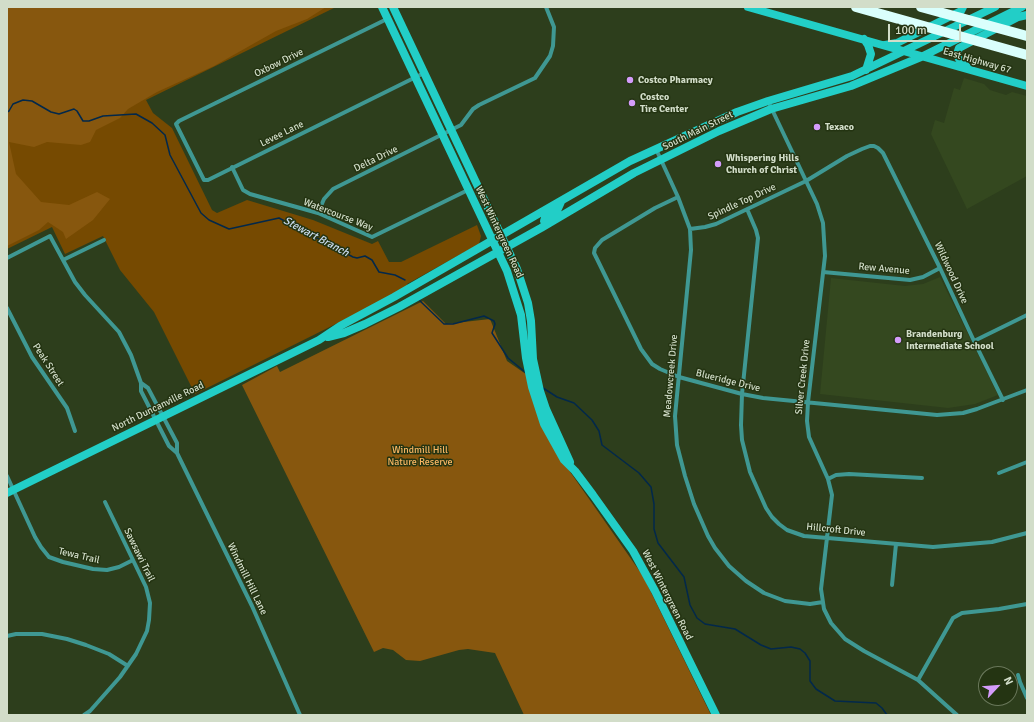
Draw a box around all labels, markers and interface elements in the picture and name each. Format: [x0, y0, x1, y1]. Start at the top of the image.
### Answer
scale bar [890, 16, 963, 42]
text: 100 m [895, 23, 927, 38]
street label: Oxbow Drive [252, 46, 306, 80]
street label: East Highway 67 [941, 46, 1013, 76]
place label: Costco Pharmacy [638, 74, 713, 86]
marker: Costco Pharmacy [625, 75, 635, 85]
place label: Costco Tire Center [640, 91, 688, 114]
marker: Costco Tire Center [627, 98, 637, 108]
street label: South Main Street [661, 109, 735, 153]
street label: Levee Lane [258, 118, 306, 150]
place label: Texaco [825, 121, 854, 133]
marker: Texaco [812, 122, 822, 132]
street label: Delta Drive [352, 143, 400, 175]
place label: Whispering Hills Church of Christ [726, 152, 799, 176]
marker: Whispering Hills Church of Christ [713, 159, 723, 169]
street label: Spindle Top Drive [706, 181, 778, 223]
street label: West Wintergreen Road [472, 184, 526, 280]
street label: Watercourse Way [302, 196, 374, 234]
water label: Stewart Branch [281, 214, 351, 260]
street label: Wildwood Drive [931, 240, 971, 306]
street label: Rew Avenue [858, 261, 910, 277]
place label: Brandenburg Intermediate School [906, 328, 994, 352]
street label: Meadowcreek Drive [661, 334, 681, 418]
marker: Brandenburg Intermediate School [893, 335, 903, 345]
street label: Silver Creek Drive [793, 339, 813, 415]
street label: Peak Street [30, 341, 66, 389]
street label: Blueridge Drive [695, 367, 761, 395]
street label: North Duncanville Road [110, 379, 206, 435]
park label: Windmill Hill Nature Reserve [387, 444, 453, 468]
street label: Hillcroft Drive [806, 521, 866, 539]
street label: Sawsawi Trail [121, 526, 157, 584]
street label: Windmill Hill Lane [224, 541, 270, 617]
street label: Tewa Trail [57, 545, 101, 567]
street label: West Wintergreen Road [639, 548, 695, 642]
north arrow [978, 666, 1018, 706]
text: N [1001, 675, 1016, 687]

